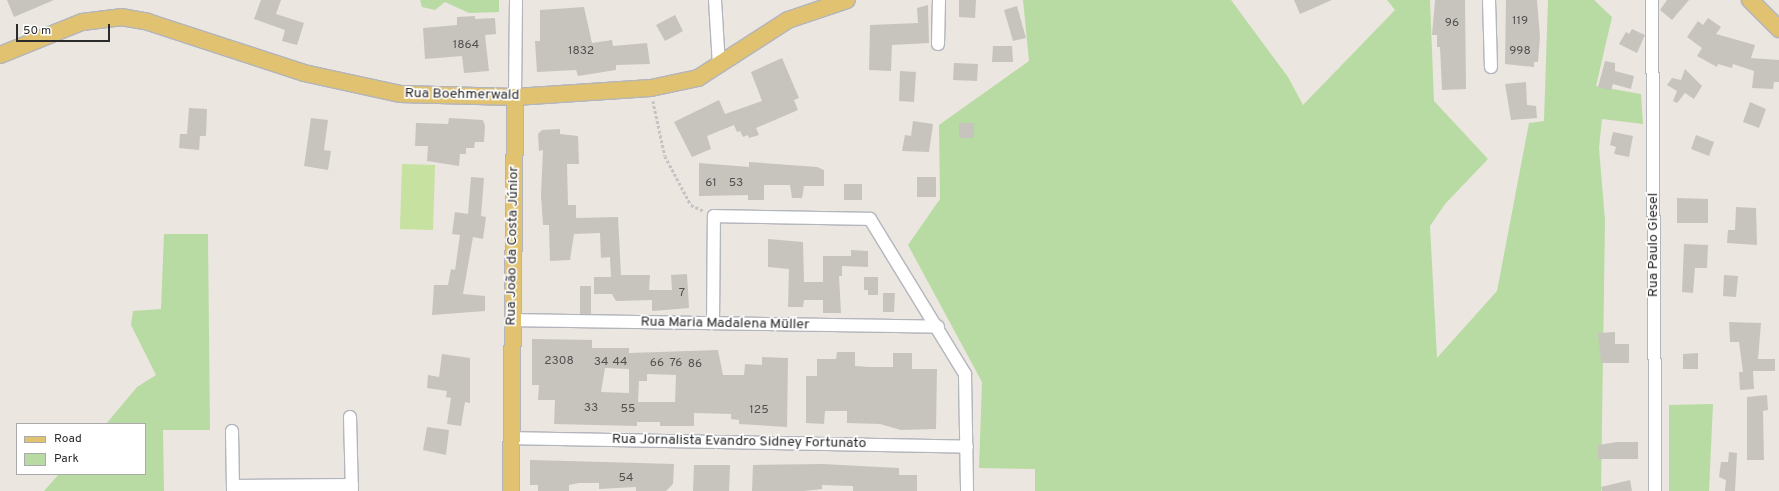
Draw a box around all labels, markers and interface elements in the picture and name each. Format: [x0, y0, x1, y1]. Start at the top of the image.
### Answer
house number: 119 [1512, 15, 1528, 29]
scale bar [18, 16, 112, 42]
house number: 96 [1445, 17, 1459, 31]
text: 50 m [23, 23, 51, 39]
house number: 1864 [453, 39, 479, 53]
house number: 1832 [568, 45, 594, 59]
house number: 998 [1509, 45, 1531, 59]
street label: Rua Boehmerwald [405, 86, 519, 104]
street label: Rua João da Costa Júnior [503, 166, 523, 326]
house number: 61 [705, 177, 717, 191]
house number: 53 [729, 177, 743, 191]
street label: Rua Paulo Giesel [1646, 193, 1662, 297]
house number: 7 [679, 287, 685, 301]
street label: Rua Maria Madalena Müller [640, 314, 810, 334]
house number: 2308 [544, 355, 574, 369]
house number: 34 [594, 356, 608, 370]
house number: 44 [613, 356, 627, 370]
house number: 66 [650, 357, 664, 371]
house number: 76 [670, 357, 682, 371]
house number: 86 [688, 358, 702, 372]
house number: 33 [584, 402, 598, 416]
house number: 55 [621, 403, 635, 417]
house number: 125 [749, 404, 769, 418]
legend [16, 423, 146, 475]
text: Road [54, 431, 82, 447]
street label: Rua Jornalista Evandro Sidney Fortunato [612, 431, 866, 453]
text: Park [54, 451, 79, 467]
house number: 54 [618, 472, 634, 486]

